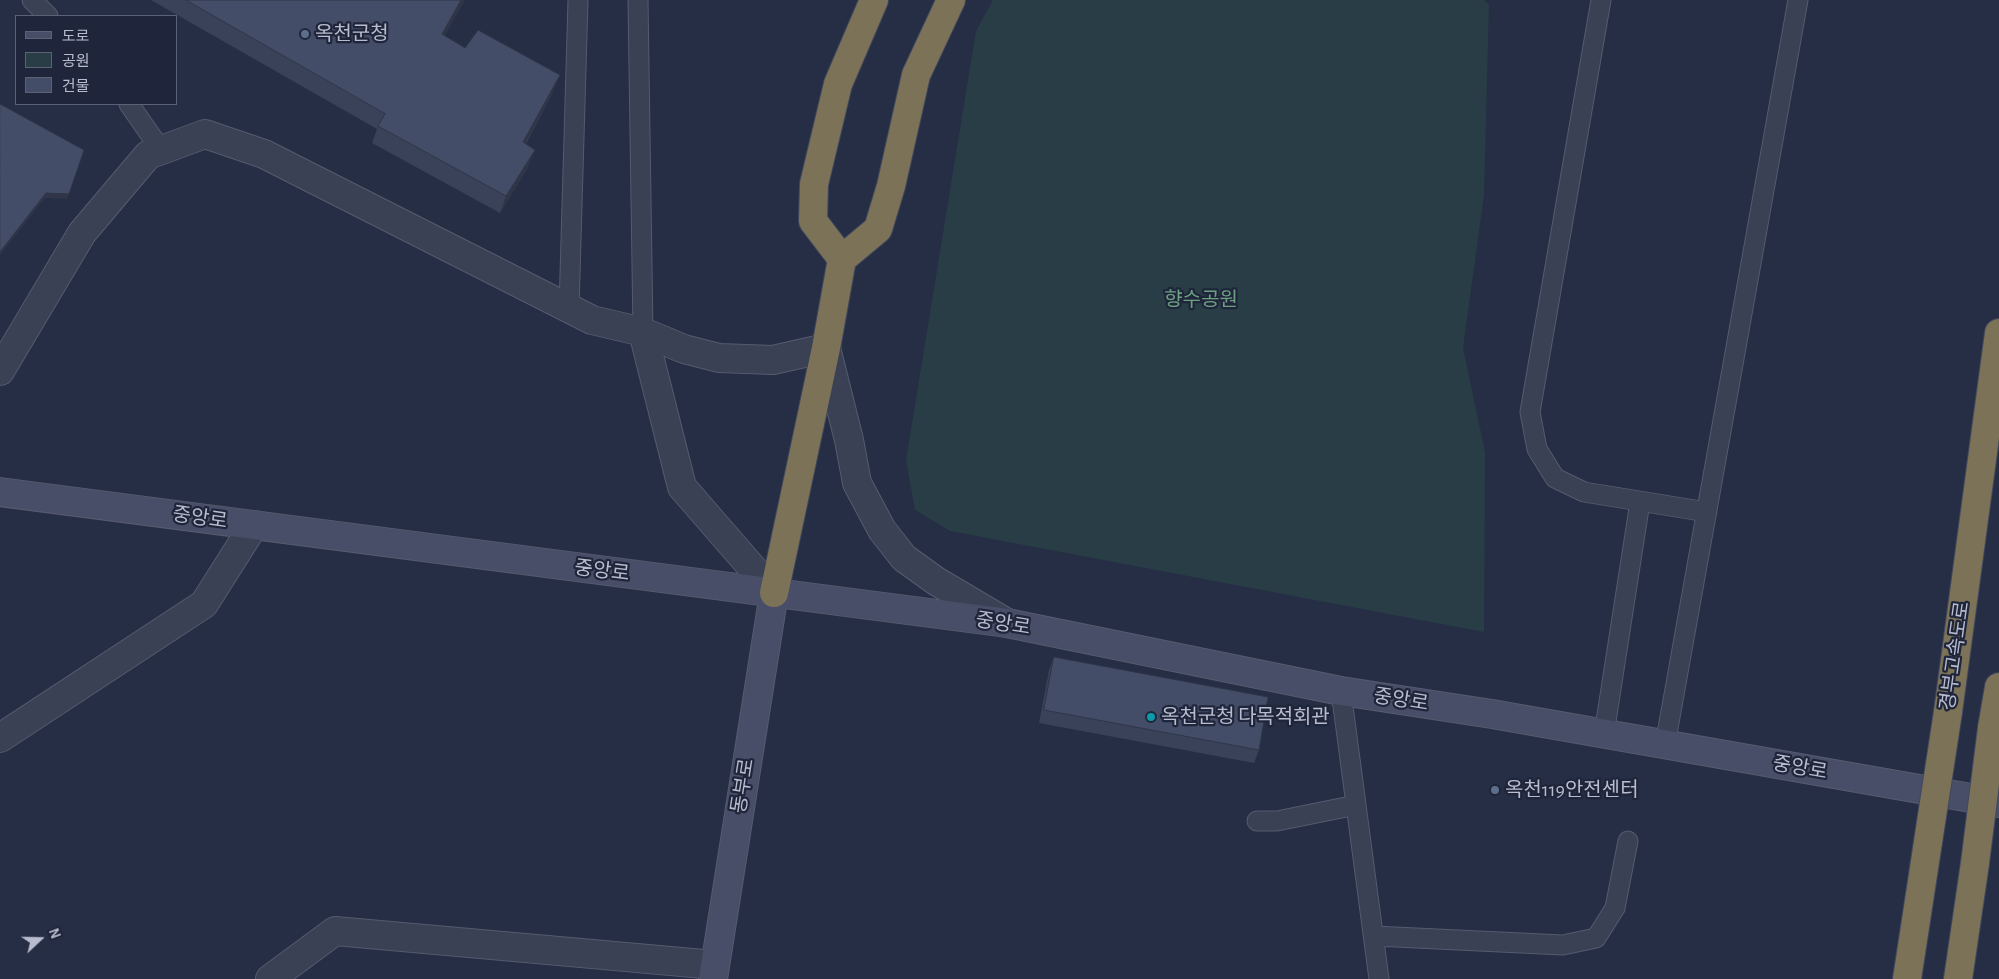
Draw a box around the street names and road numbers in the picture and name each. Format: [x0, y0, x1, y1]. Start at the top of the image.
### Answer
street label: 중앙로 [171, 502, 229, 534]
street label: 중앙로 [573, 556, 631, 586]
street label: 경부고속도로 [1935, 600, 1975, 712]
street label: 중앙로 [974, 608, 1032, 640]
street label: 중앙로 [1372, 684, 1430, 716]
street label: 중앙로 [1771, 751, 1829, 785]
street label: 동부로 [727, 757, 759, 815]

